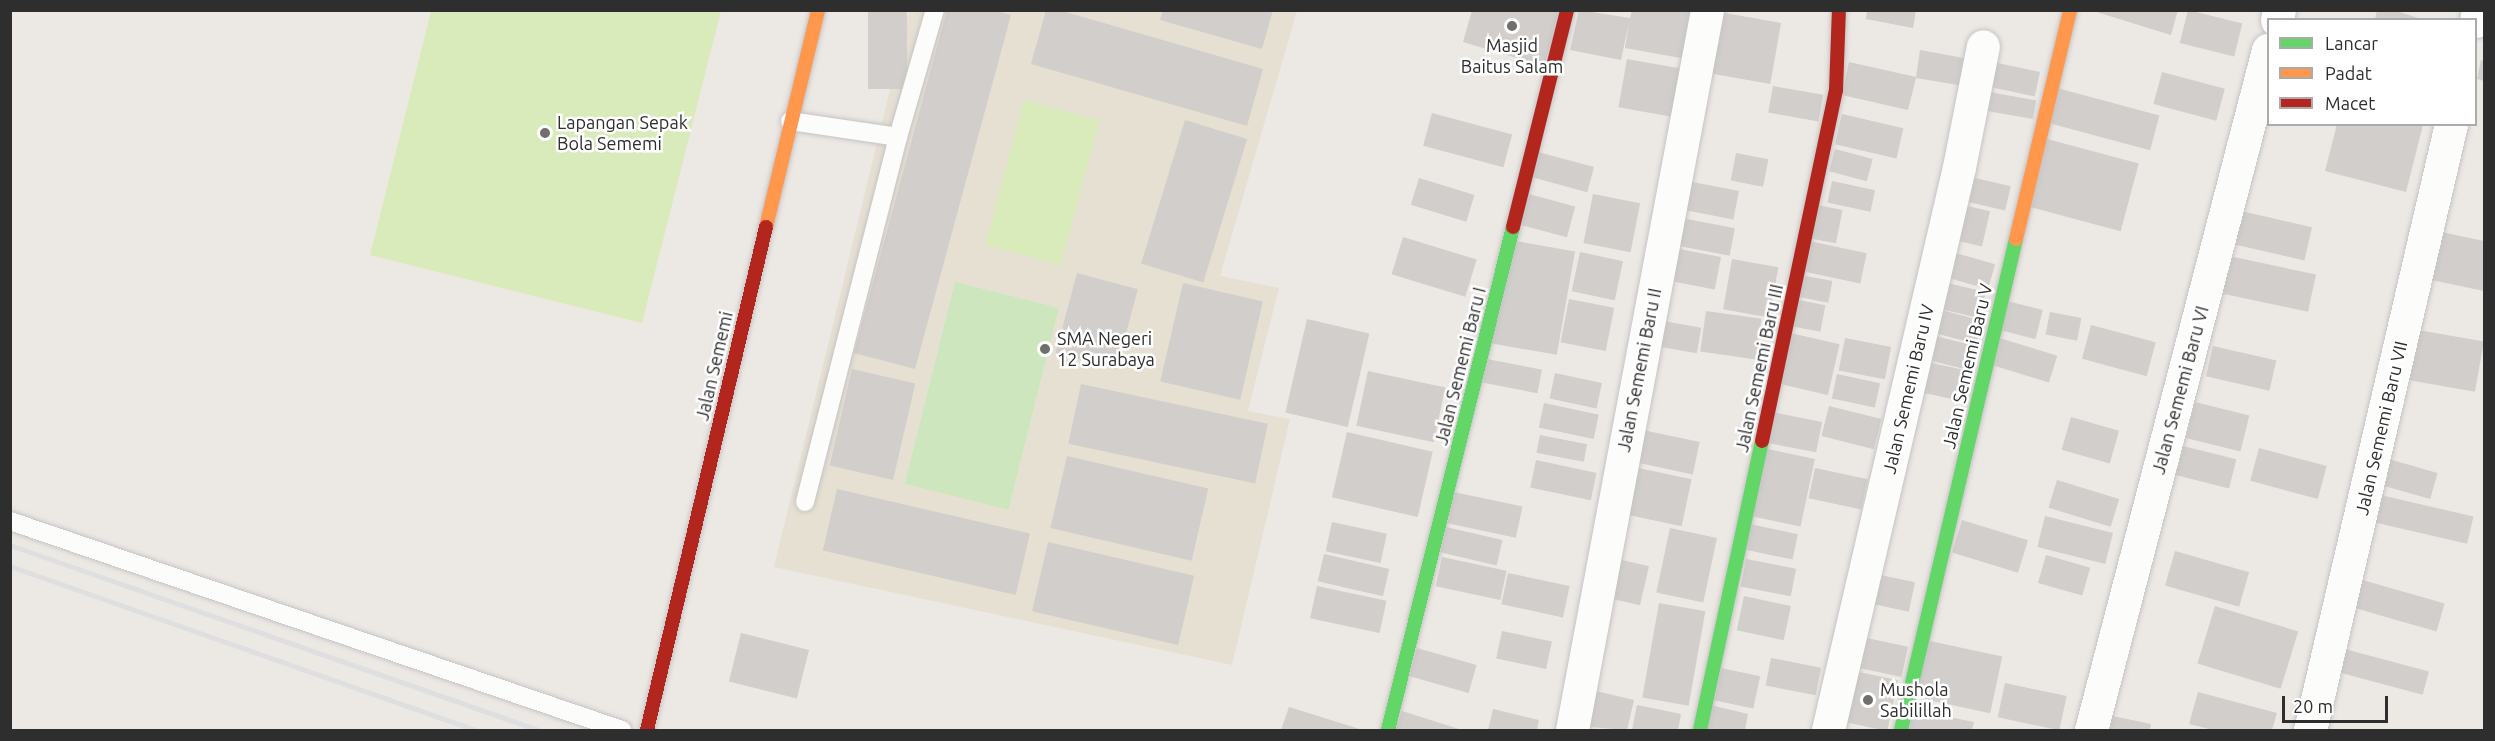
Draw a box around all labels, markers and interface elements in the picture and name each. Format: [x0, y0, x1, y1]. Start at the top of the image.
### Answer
legend [2267, 18, 2477, 126]
marker: Masjid Baitus Salam [1505, 19, 1519, 33]
text: Lancar [2325, 33, 2378, 53]
place label: Masjid Baitus Salam [1461, 35, 1563, 78]
text: Padat [2325, 63, 2372, 83]
text: Macet [2325, 93, 2375, 113]
place label: Lapangan Sepak Bola Sememi [557, 112, 688, 154]
marker: Lapangan Sepak Bola Sememi [538, 126, 552, 140]
street label: Jalan Sememi Baru V [1938, 281, 1996, 451]
street label: Jalan Sememi Baru III [1731, 282, 1787, 454]
street label: Jalan Sememi Baru I [1430, 285, 1490, 447]
street label: Jalan Sememi Baru II [1613, 286, 1665, 454]
street label: Jalan Sememi Baru IV [1878, 302, 1938, 476]
street label: Jalan Sememi Baru VI [2147, 303, 2213, 477]
street label: Jalan Sememi [691, 309, 737, 423]
place label: SMA Negeri 12 Surabaya [1057, 328, 1155, 370]
street label: Jalan Sememi Baru VII [2350, 339, 2412, 517]
marker: SMA Negeri 12 Surabaya [1038, 342, 1052, 356]
place label: Mushola Sabilillah [1880, 679, 1952, 722]
scale bar [2285, 684, 2392, 722]
marker: Mushola Sabilillah [1861, 693, 1875, 707]
text: 20 m [2293, 696, 2333, 716]

